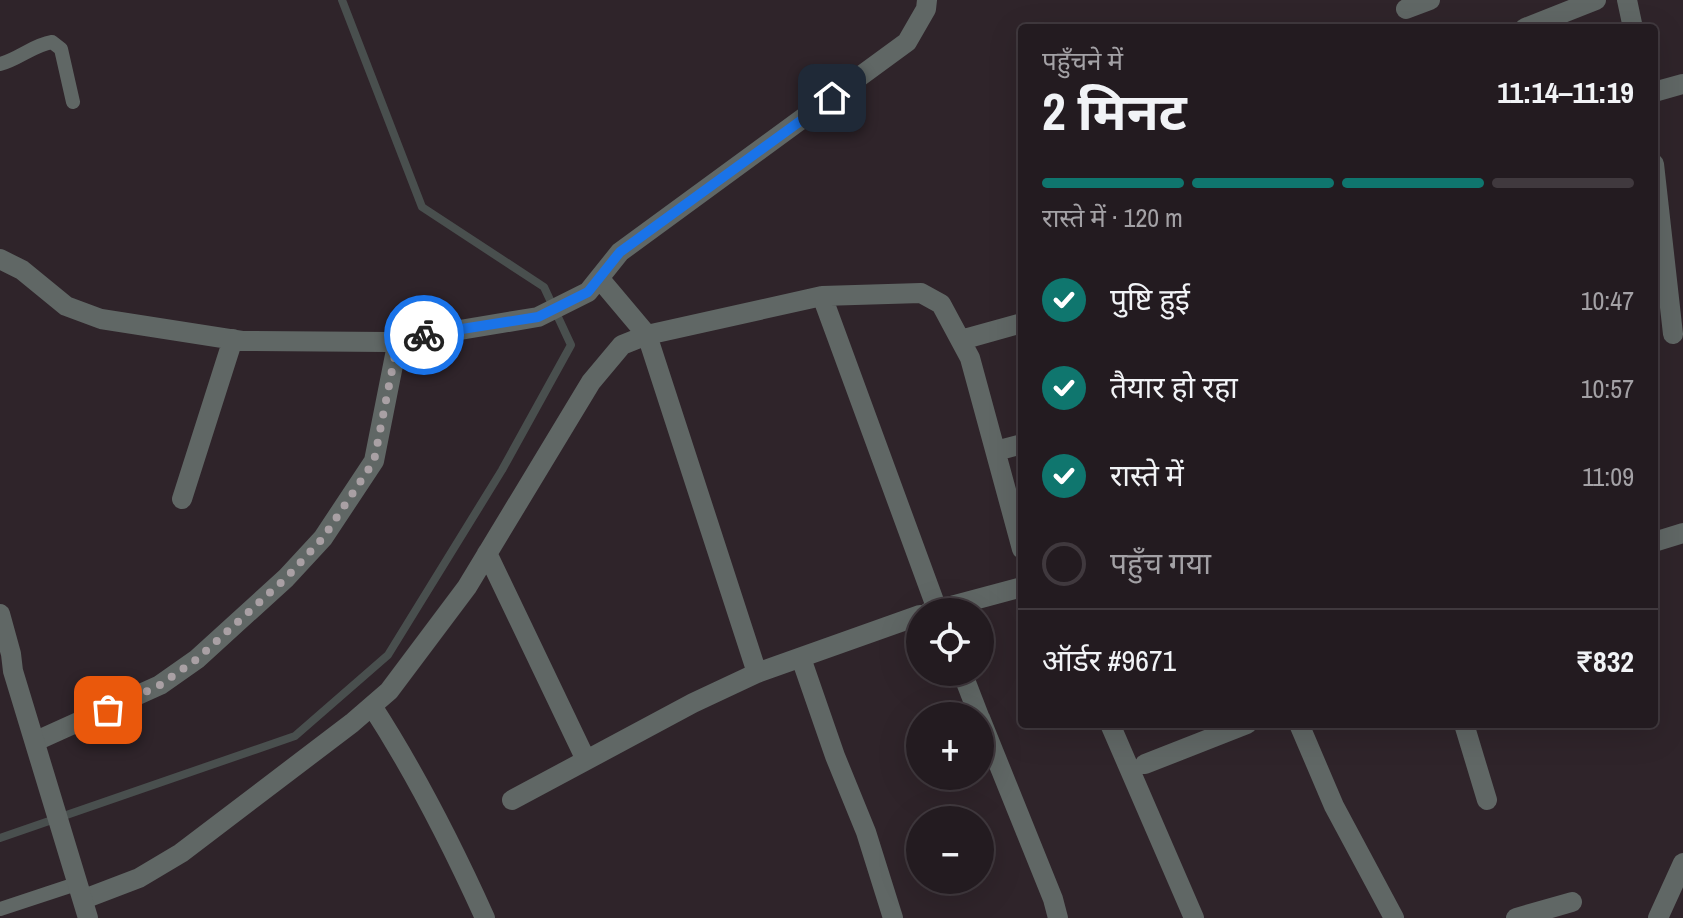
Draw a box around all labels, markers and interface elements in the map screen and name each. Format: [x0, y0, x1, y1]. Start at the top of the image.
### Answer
text: पहुँचने में [1042, 43, 1123, 78]
pin [798, 64, 866, 132]
text: 11:14–11:19 [1497, 72, 1634, 112]
icon: home [810, 76, 854, 120]
text: 2 मिनट [1042, 76, 1187, 146]
text: रास्ते में · 120 m [1042, 200, 1183, 235]
icon: check [1042, 278, 1086, 322]
text: पुष्टि हुई [1110, 279, 1190, 319]
text: 10:47 [1581, 283, 1634, 318]
courier [384, 295, 464, 375]
icon: bike [402, 313, 446, 357]
icon: check [1042, 366, 1086, 410]
text: तैयार हो रहा [1110, 367, 1238, 407]
text: 10:57 [1581, 371, 1634, 406]
icon: check [1042, 454, 1086, 498]
text: रास्ते में [1110, 455, 1184, 495]
text: 11:09 [1582, 459, 1634, 494]
text: पहुँच गया [1110, 543, 1211, 583]
map controls [906, 598, 994, 894]
button: locate [906, 598, 994, 686]
text: ऑर्डर #9671 [1042, 640, 1176, 680]
text: ₹832 [1576, 641, 1634, 681]
pin [74, 676, 142, 744]
icon: bag [86, 688, 130, 732]
button: + [906, 702, 994, 790]
button: − [906, 806, 994, 894]

